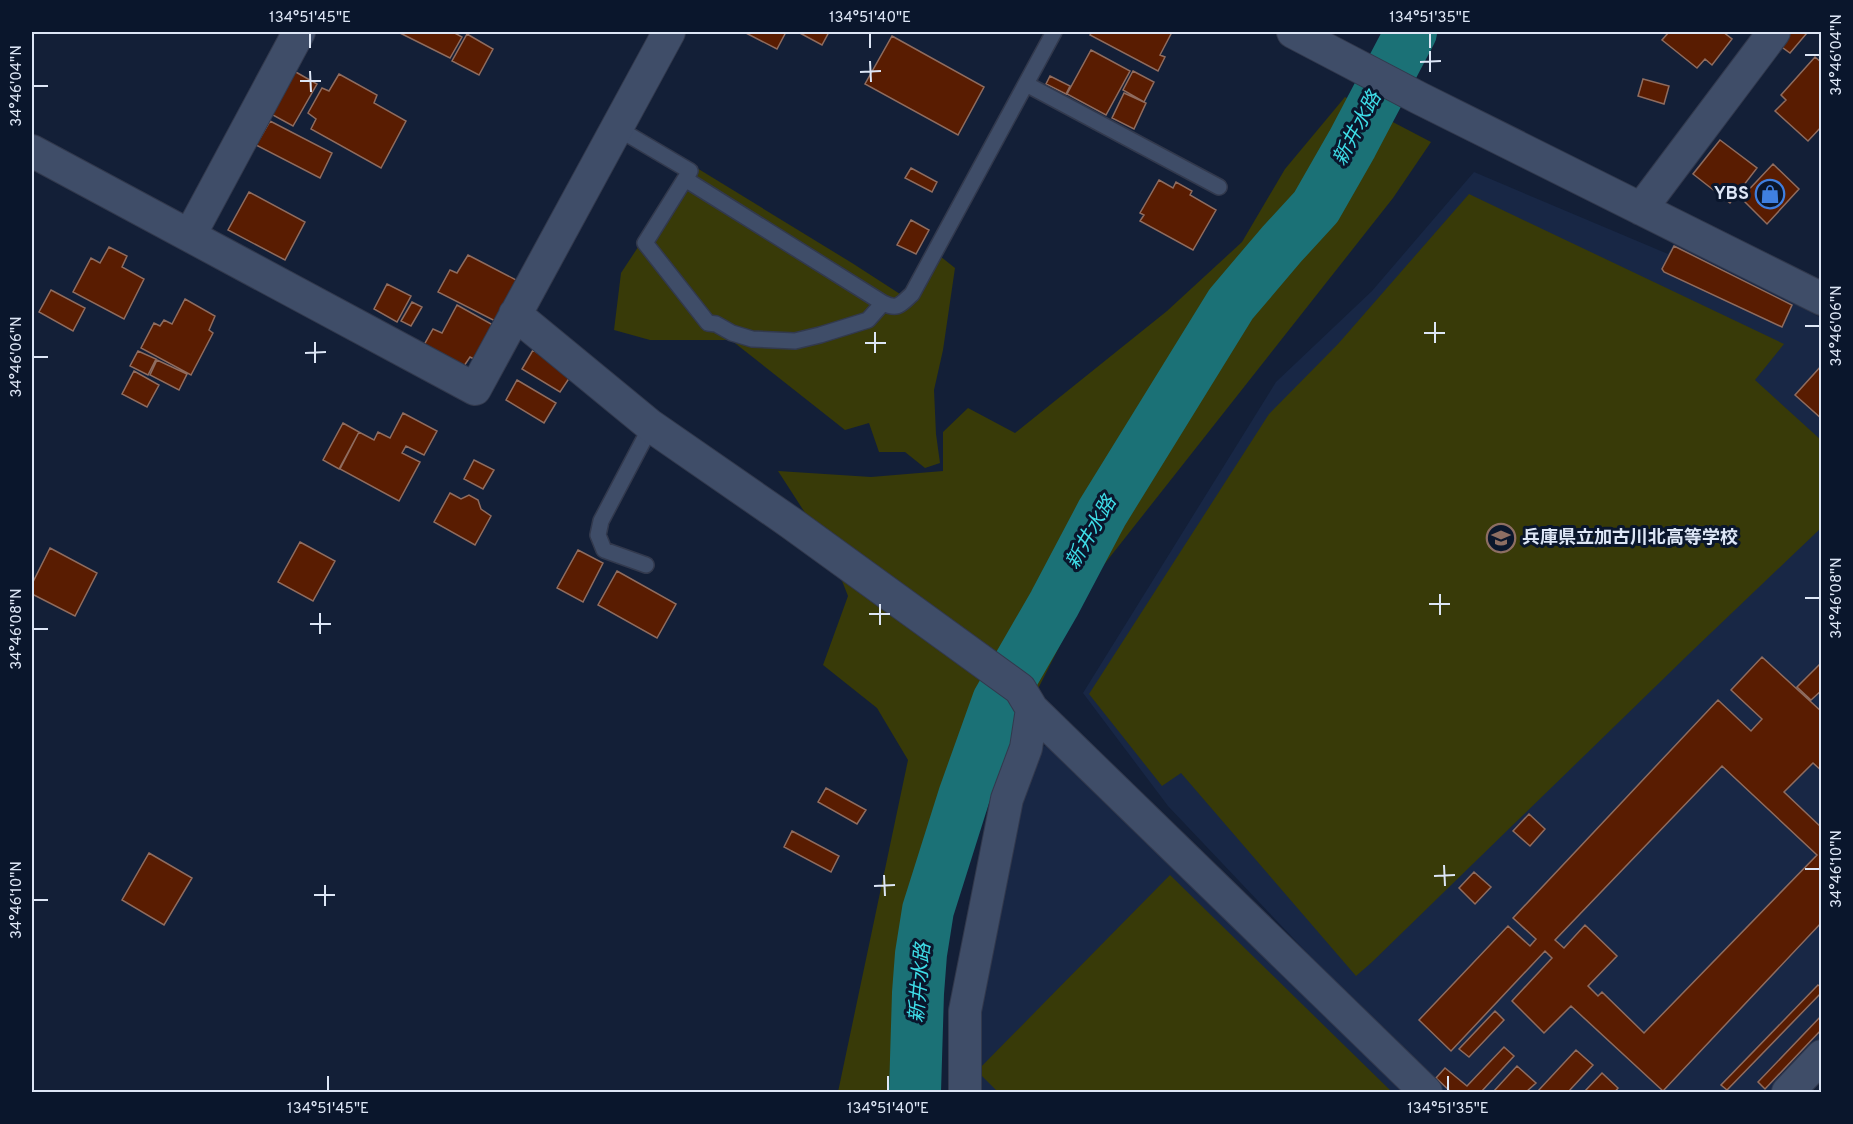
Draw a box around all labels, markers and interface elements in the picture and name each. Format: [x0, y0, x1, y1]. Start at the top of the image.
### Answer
text: 134°51'45"E [269, 9, 351, 28]
text: 134°51'40"E [829, 9, 911, 28]
text: 134°51'35"E [1389, 9, 1471, 28]
text: 34°46'04"N [1828, 14, 1847, 96]
text: 34°46'04"N [8, 45, 27, 127]
water label: 新井水路 [1328, 86, 1389, 170]
shop icon: YBS [1754, 178, 1786, 210]
place label: YBS [1714, 183, 1749, 206]
text: 34°46'06"N [1828, 285, 1847, 367]
text: 34°46'06"N [8, 316, 27, 398]
water label: 新井水路 [1061, 490, 1124, 574]
school or university icon: 兵庫県立加古川北高等学校 [1485, 522, 1517, 554]
place label: 兵庫県立加古川北高等学校 [1522, 527, 1738, 550]
text: 34°46'08"N [1828, 557, 1847, 639]
text: 34°46'08"N [8, 588, 27, 670]
text: 34°46'10"N [1828, 830, 1847, 908]
text: 34°46'10"N [8, 861, 27, 939]
water label: 新井水路 [905, 940, 938, 1024]
text: 134°51'45"E [287, 1100, 369, 1119]
text: 134°51'40"E [847, 1100, 929, 1119]
text: 134°51'35"E [1407, 1100, 1489, 1119]

